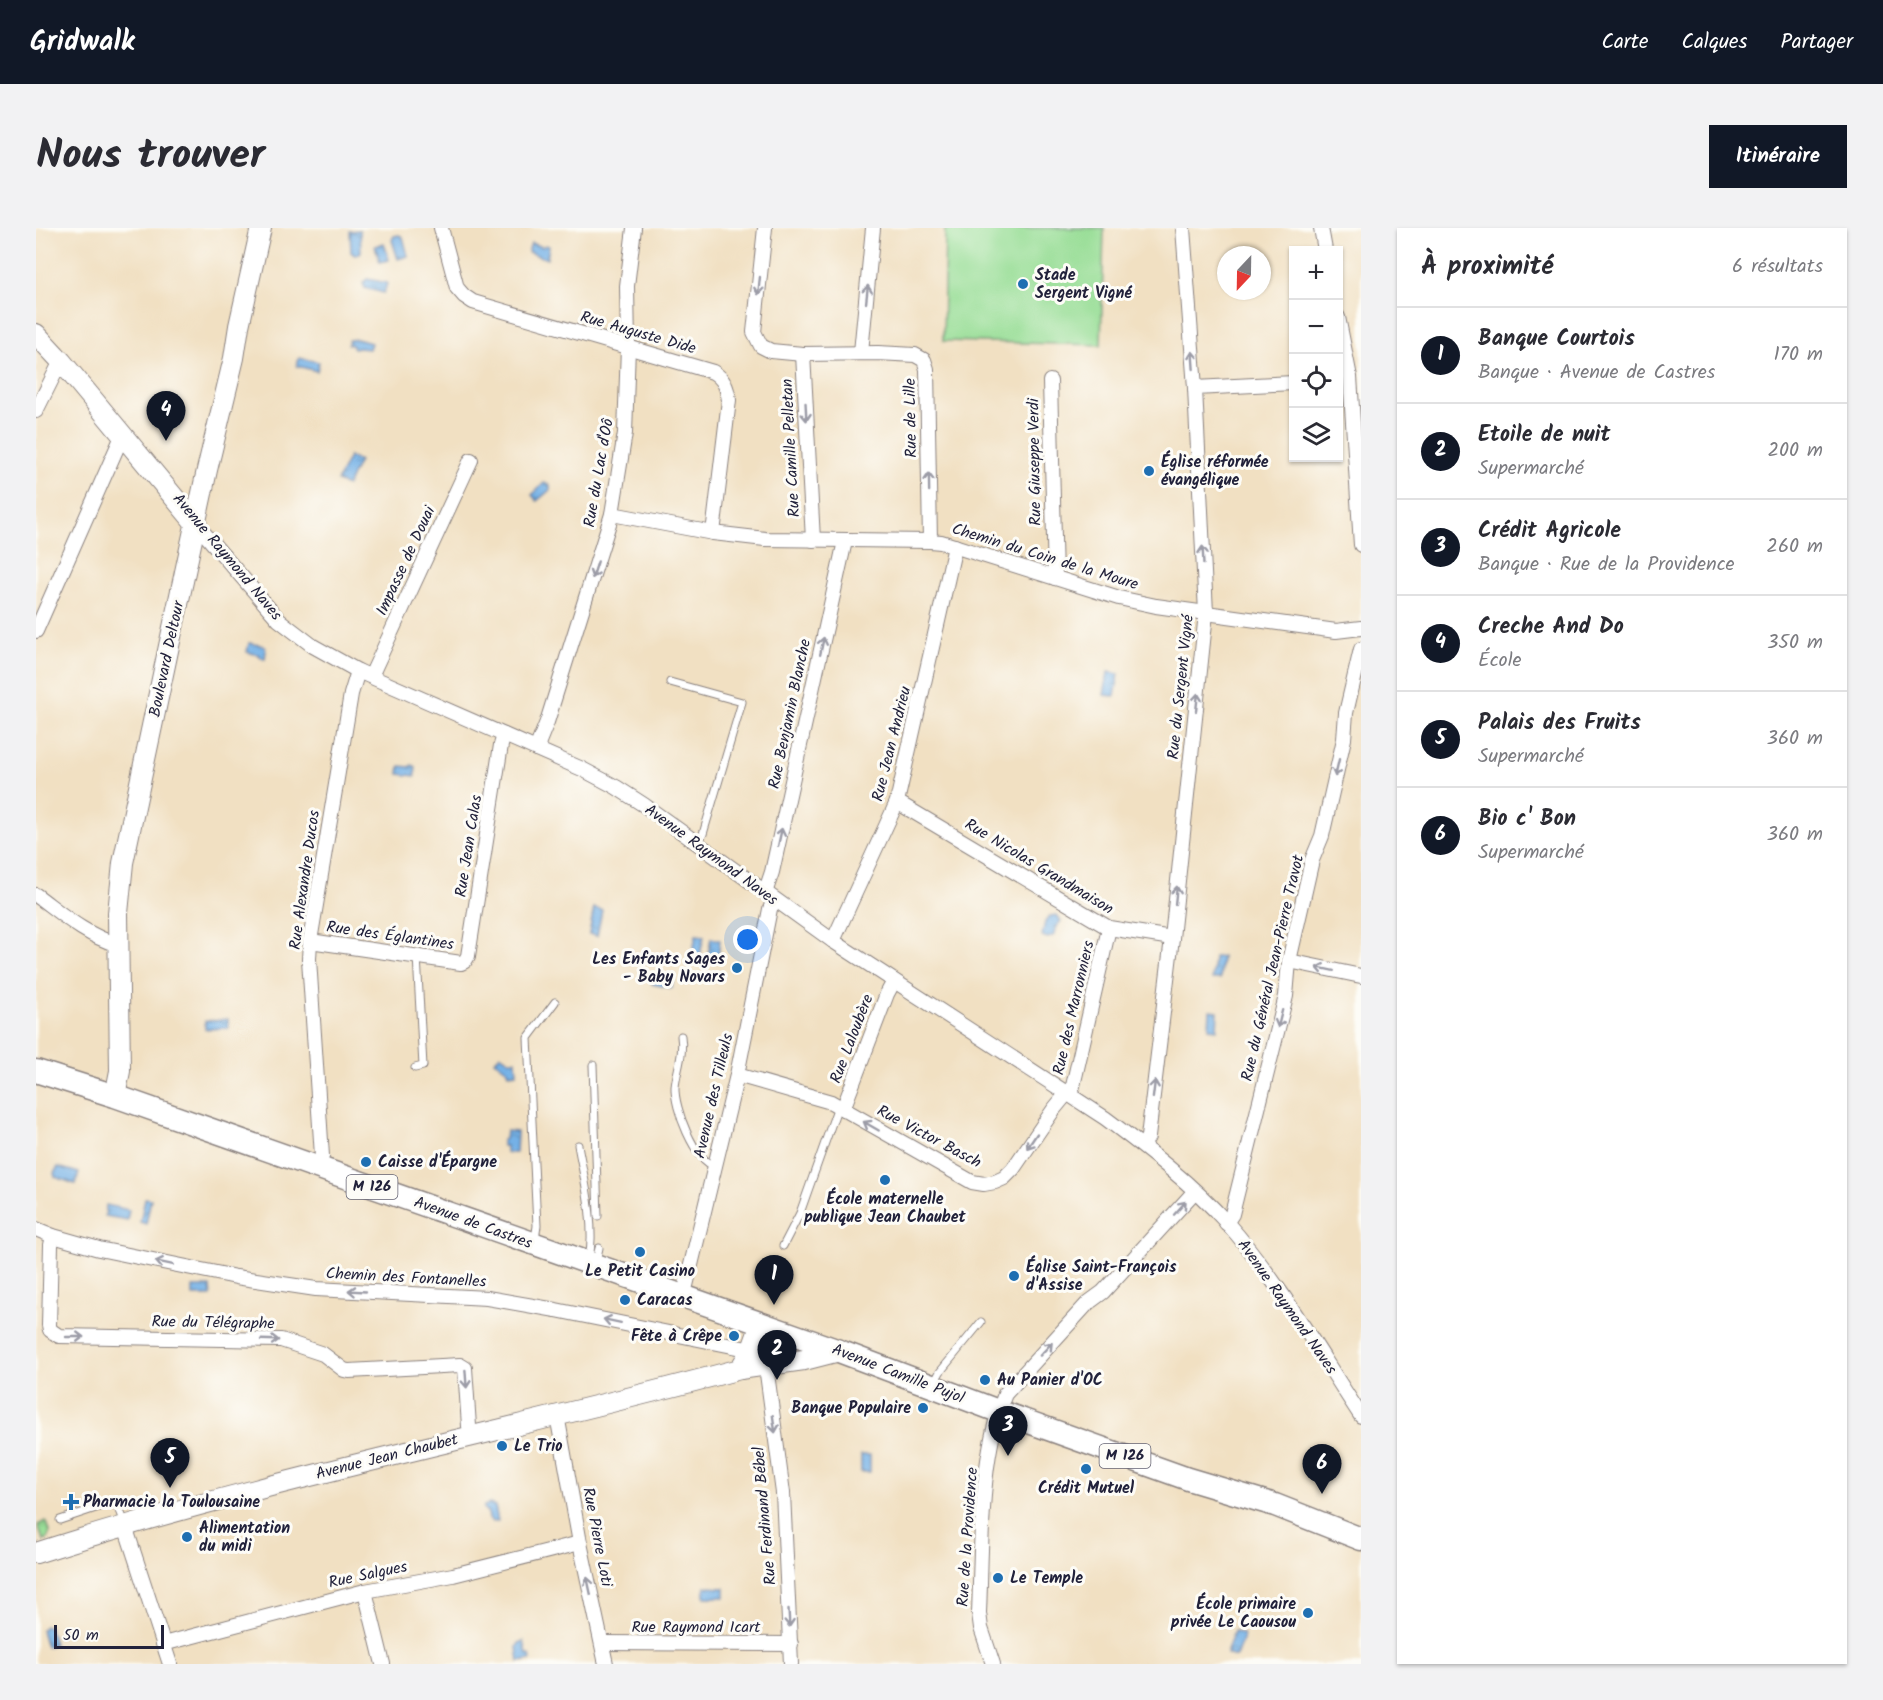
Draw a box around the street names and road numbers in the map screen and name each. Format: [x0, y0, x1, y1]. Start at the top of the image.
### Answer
street label: Rue Auguste Dide [577, 305, 699, 361]
street label: Rue Camille Pelletan [775, 378, 807, 518]
street label: Rue de Lille [898, 378, 924, 458]
street label: Rue Giuseppe Verdi [1021, 397, 1049, 526]
street label: Rue du Lac d'Oô [577, 416, 621, 529]
street label: Avenue Raymond Naves [166, 488, 288, 626]
street label: Impasse de Douai [370, 501, 443, 620]
street label: Chemin du Coin de la Moure [949, 517, 1141, 597]
street label: Boulevard Deltour [142, 597, 192, 719]
street label: Rue du Sergent Vigné [1161, 613, 1201, 760]
street label: Rue Benjamin Blanche [762, 637, 818, 791]
street label: Rue Jean Andrieu [866, 683, 918, 804]
street label: Rue Jean Calas [449, 793, 489, 899]
street label: Avenue Raymond Naves [639, 798, 783, 912]
street label: Rue Alexandre Ducos [283, 809, 327, 951]
street label: Rue Nicolas Grandmaison [960, 812, 1118, 922]
street label: Rue du Général Jean-Pierre Travot [1235, 852, 1311, 1084]
street label: Rue des Églantines [325, 915, 456, 957]
street label: Rue des Marronniers [1046, 938, 1102, 1078]
street label: Rue Laloubère [824, 991, 880, 1087]
street label: Avenue des Tilleuls [687, 1031, 741, 1161]
street label: Rue Victor Basch [872, 1099, 986, 1175]
road number: M 126 [346, 1175, 398, 1199]
street label: Avenue de Castres [410, 1190, 536, 1256]
street label: Avenue Raymond Naves [1231, 1234, 1343, 1380]
street label: Chemin des Fontanelles [325, 1261, 487, 1295]
street label: Rue du Télégraphe [151, 1309, 275, 1337]
street label: Avenue Camille Pujol [828, 1337, 968, 1411]
street label: Avenue Jean Chaubet [313, 1427, 462, 1487]
road number: M 126 [1100, 1444, 1150, 1468]
street label: Rue Ferdinand Bébel [746, 1446, 784, 1586]
street label: Rue de la Providence [951, 1466, 985, 1608]
street label: Rue Pierre Loti [575, 1485, 619, 1590]
street label: Rue Salgues [326, 1554, 410, 1596]
street label: Rue Raymond Icart [632, 1615, 761, 1640]

